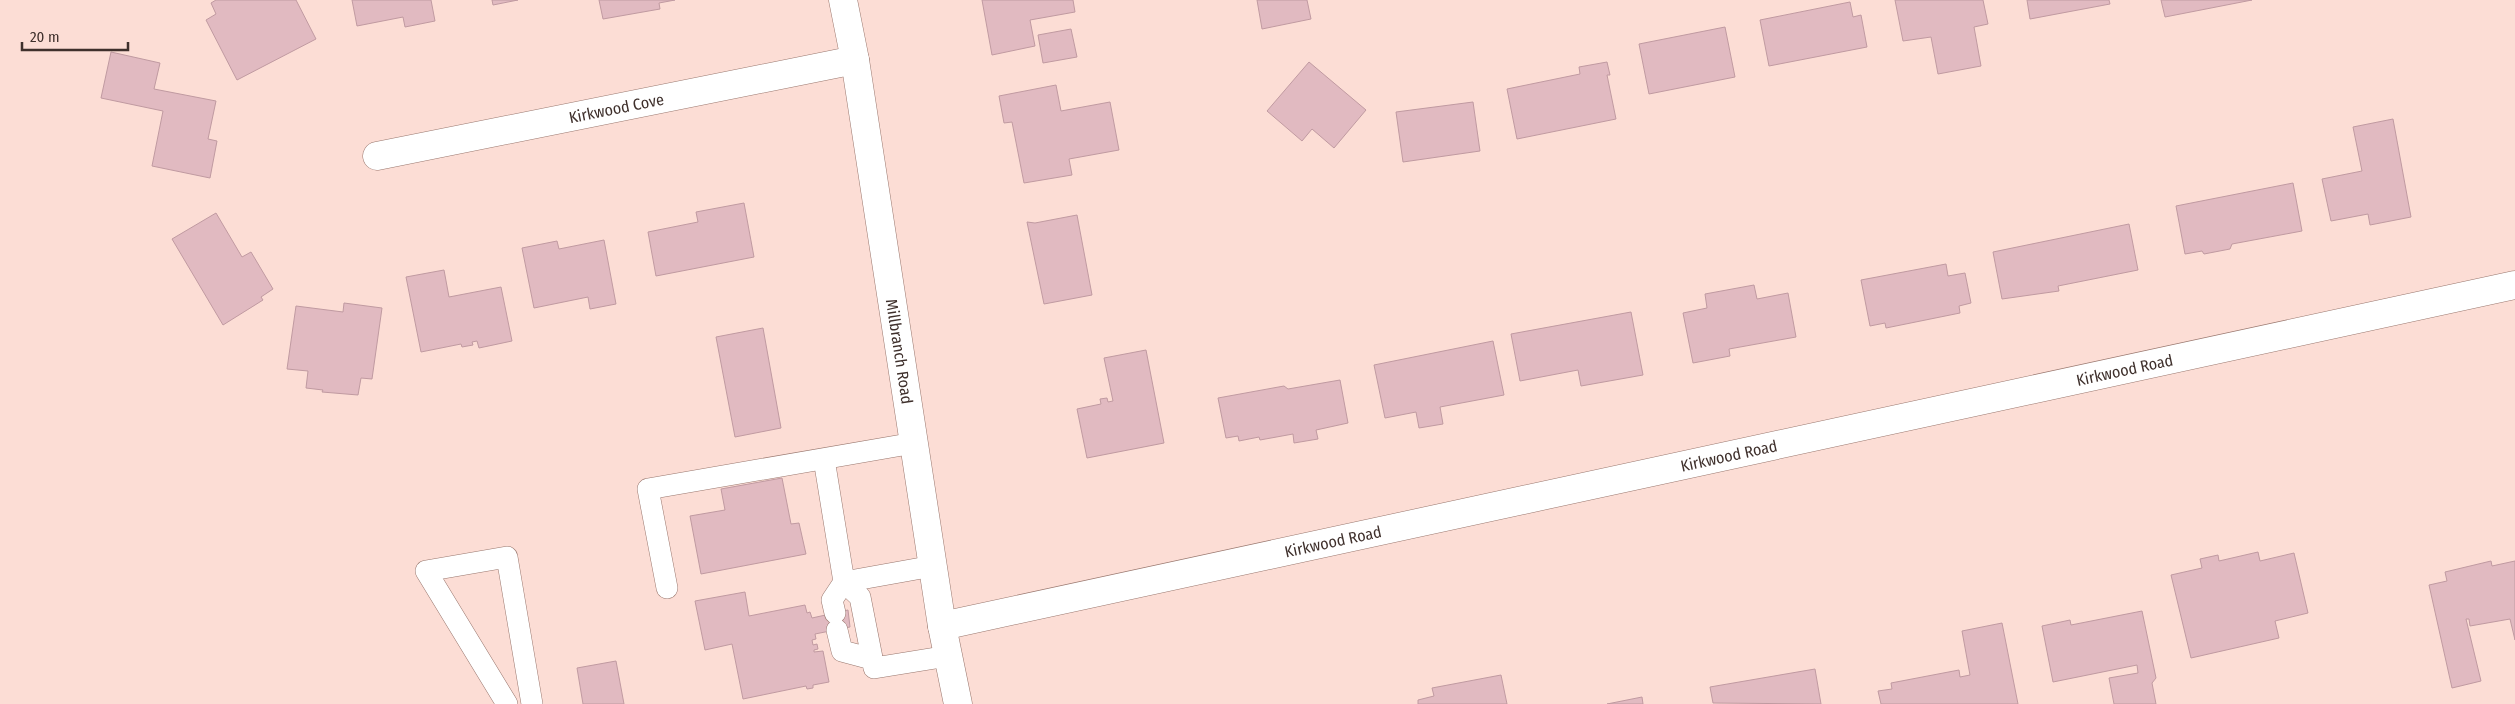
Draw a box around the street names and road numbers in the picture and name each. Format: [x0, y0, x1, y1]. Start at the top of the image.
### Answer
street label: Kirkwood Cove [567, 89, 665, 127]
street label: Millbranch Road [882, 298, 917, 405]
street label: Kirkwood Road [2074, 350, 2175, 389]
street label: Kirkwood Road [1679, 436, 1779, 475]
street label: Kirkwood Road [1283, 522, 1383, 561]

